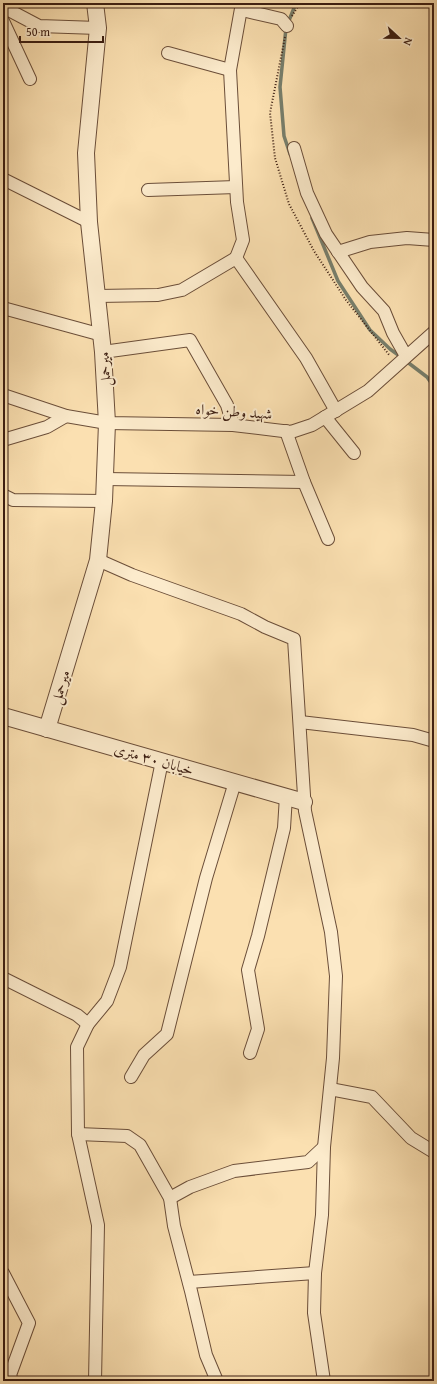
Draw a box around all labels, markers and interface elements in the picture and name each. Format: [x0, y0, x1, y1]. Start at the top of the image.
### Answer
scale bar [20, 18, 103, 44]
north arrow [379, 18, 419, 58]
text: 50 m [26, 23, 50, 40]
text: N [399, 35, 417, 49]
street label: میرحمل [93, 351, 116, 387]
street label: شهید وطن خواه [195, 398, 273, 424]
street label: میرحمل [45, 667, 76, 707]
street label: خیابان ۳۰ متری [112, 738, 196, 780]

